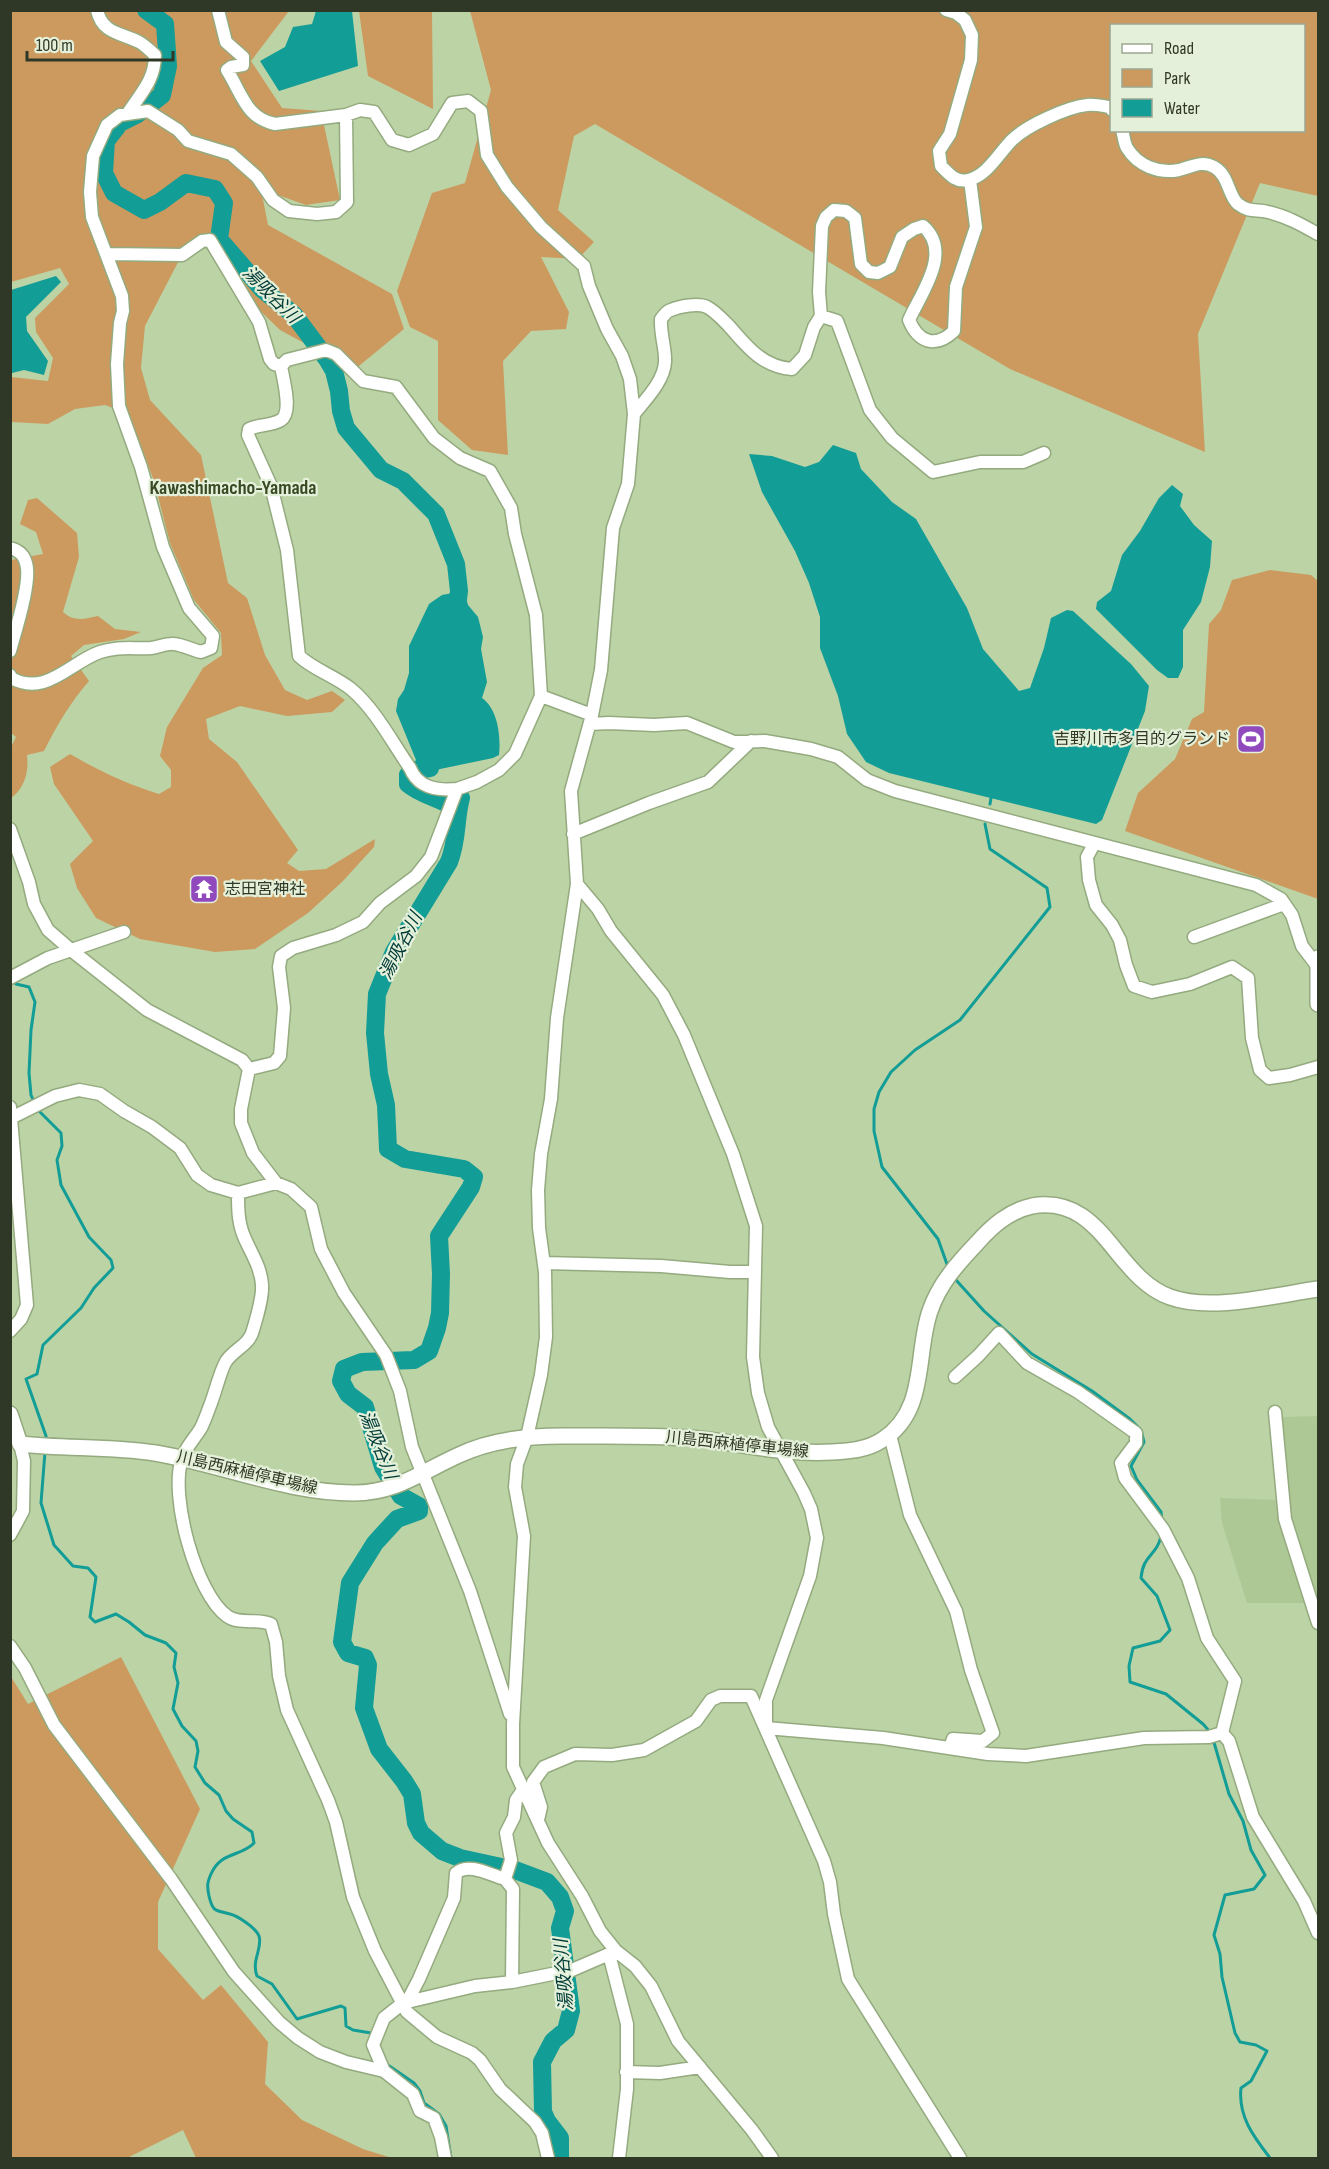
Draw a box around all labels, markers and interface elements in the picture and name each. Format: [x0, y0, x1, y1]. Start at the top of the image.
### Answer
scale bar [27, 24, 172, 62]
legend [1110, 24, 1305, 132]
text: 100 m [36, 35, 73, 56]
text: Road [1164, 38, 1194, 59]
text: Park [1164, 68, 1190, 89]
text: Water [1164, 98, 1200, 119]
water label: 湯吸谷川 [238, 262, 305, 329]
district label: Kawashimacho-Yamada [149, 476, 317, 500]
sports icon: 吉野川市多目的グランド [1235, 723, 1267, 755]
place label: 吉野川市多目的グランド [1054, 730, 1230, 749]
temple icon: 志田宮神社 [188, 873, 220, 905]
place label: 志田宮神社 [225, 880, 305, 899]
water label: 湯吸谷川 [375, 907, 428, 983]
water label: 湯吸谷川 [355, 1408, 402, 1484]
street label: 川島西麻植停車場線 [664, 1428, 810, 1462]
street label: 川島西麻植停車場線 [175, 1448, 319, 1498]
water label: 湯吸谷川 [550, 1936, 578, 2012]

